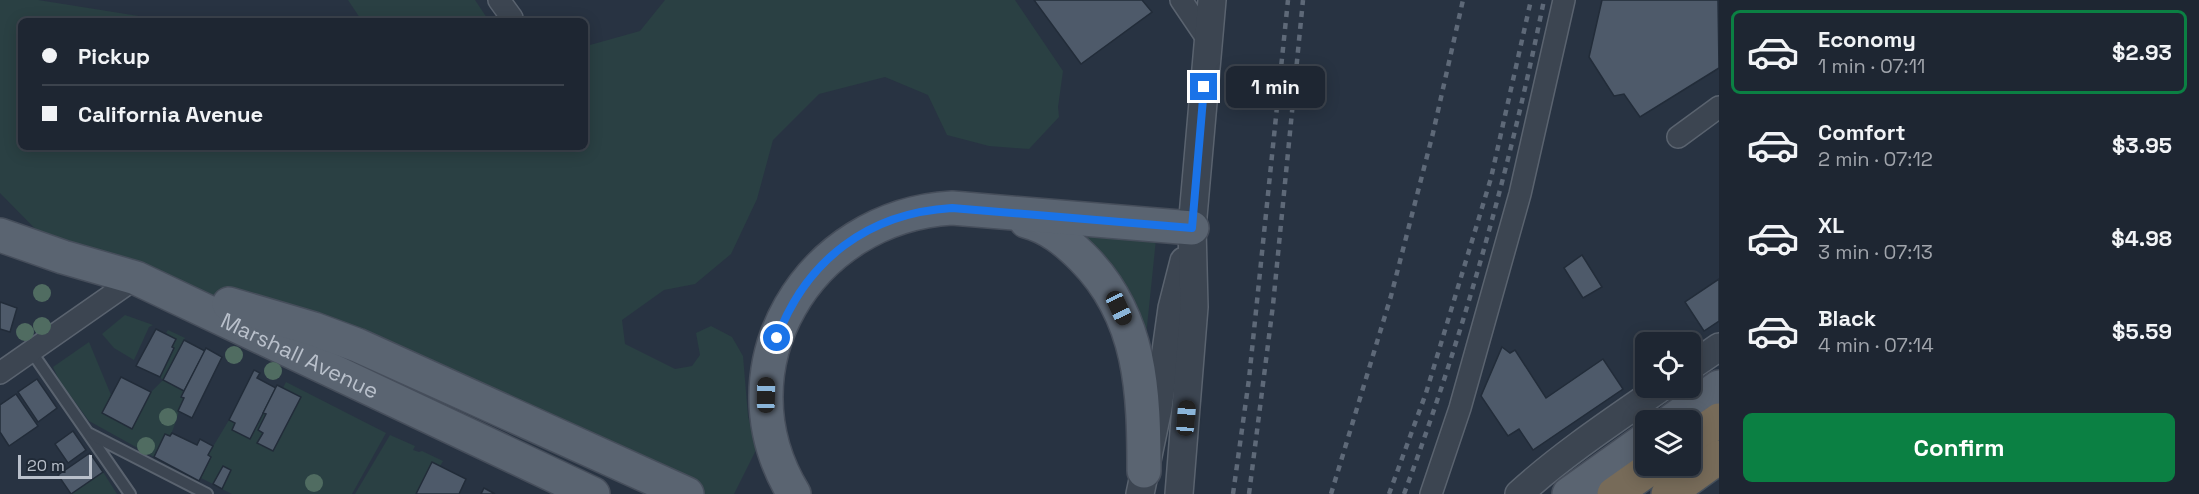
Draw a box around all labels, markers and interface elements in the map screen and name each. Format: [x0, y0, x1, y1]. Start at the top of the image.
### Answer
icon: car [1746, 25, 1800, 79]
text: Economy [1818, 25, 1916, 53]
text: $2.93 [2112, 38, 2172, 66]
text: Pickup [78, 42, 150, 70]
text: 1 min · 07:11 [1818, 53, 1925, 79]
callout: 1 min [1225, 66, 1324, 108]
route end [1190, 73, 1217, 100]
text: 1 min [1251, 74, 1300, 100]
text: California Avenue [78, 100, 263, 128]
icon: car [1746, 118, 1800, 172]
text: Comfort [1818, 118, 1906, 146]
text: $3.95 [2112, 131, 2172, 159]
text: 2 min · 07:12 [1818, 146, 1933, 172]
icon: car [1746, 211, 1800, 265]
text: XL [1818, 211, 1844, 239]
text: $4.98 [2111, 224, 2172, 252]
text: 3 min · 07:13 [1818, 239, 1933, 265]
car [1103, 288, 1135, 328]
icon: car [1746, 304, 1800, 358]
text: Black [1818, 304, 1876, 332]
street label: Marshall Avenue [216, 306, 383, 405]
text: $5.59 [2112, 317, 2172, 345]
route start [763, 324, 790, 351]
map controls [1635, 332, 1701, 476]
button: locate [1635, 332, 1701, 398]
text: 4 min · 07:14 [1818, 332, 1934, 358]
car [757, 377, 775, 413]
car [1175, 399, 1197, 437]
button: layers [1635, 410, 1701, 476]
button: Confirm [1743, 413, 2175, 482]
scale bar [18, 452, 92, 480]
text: 20 m [27, 455, 65, 476]

